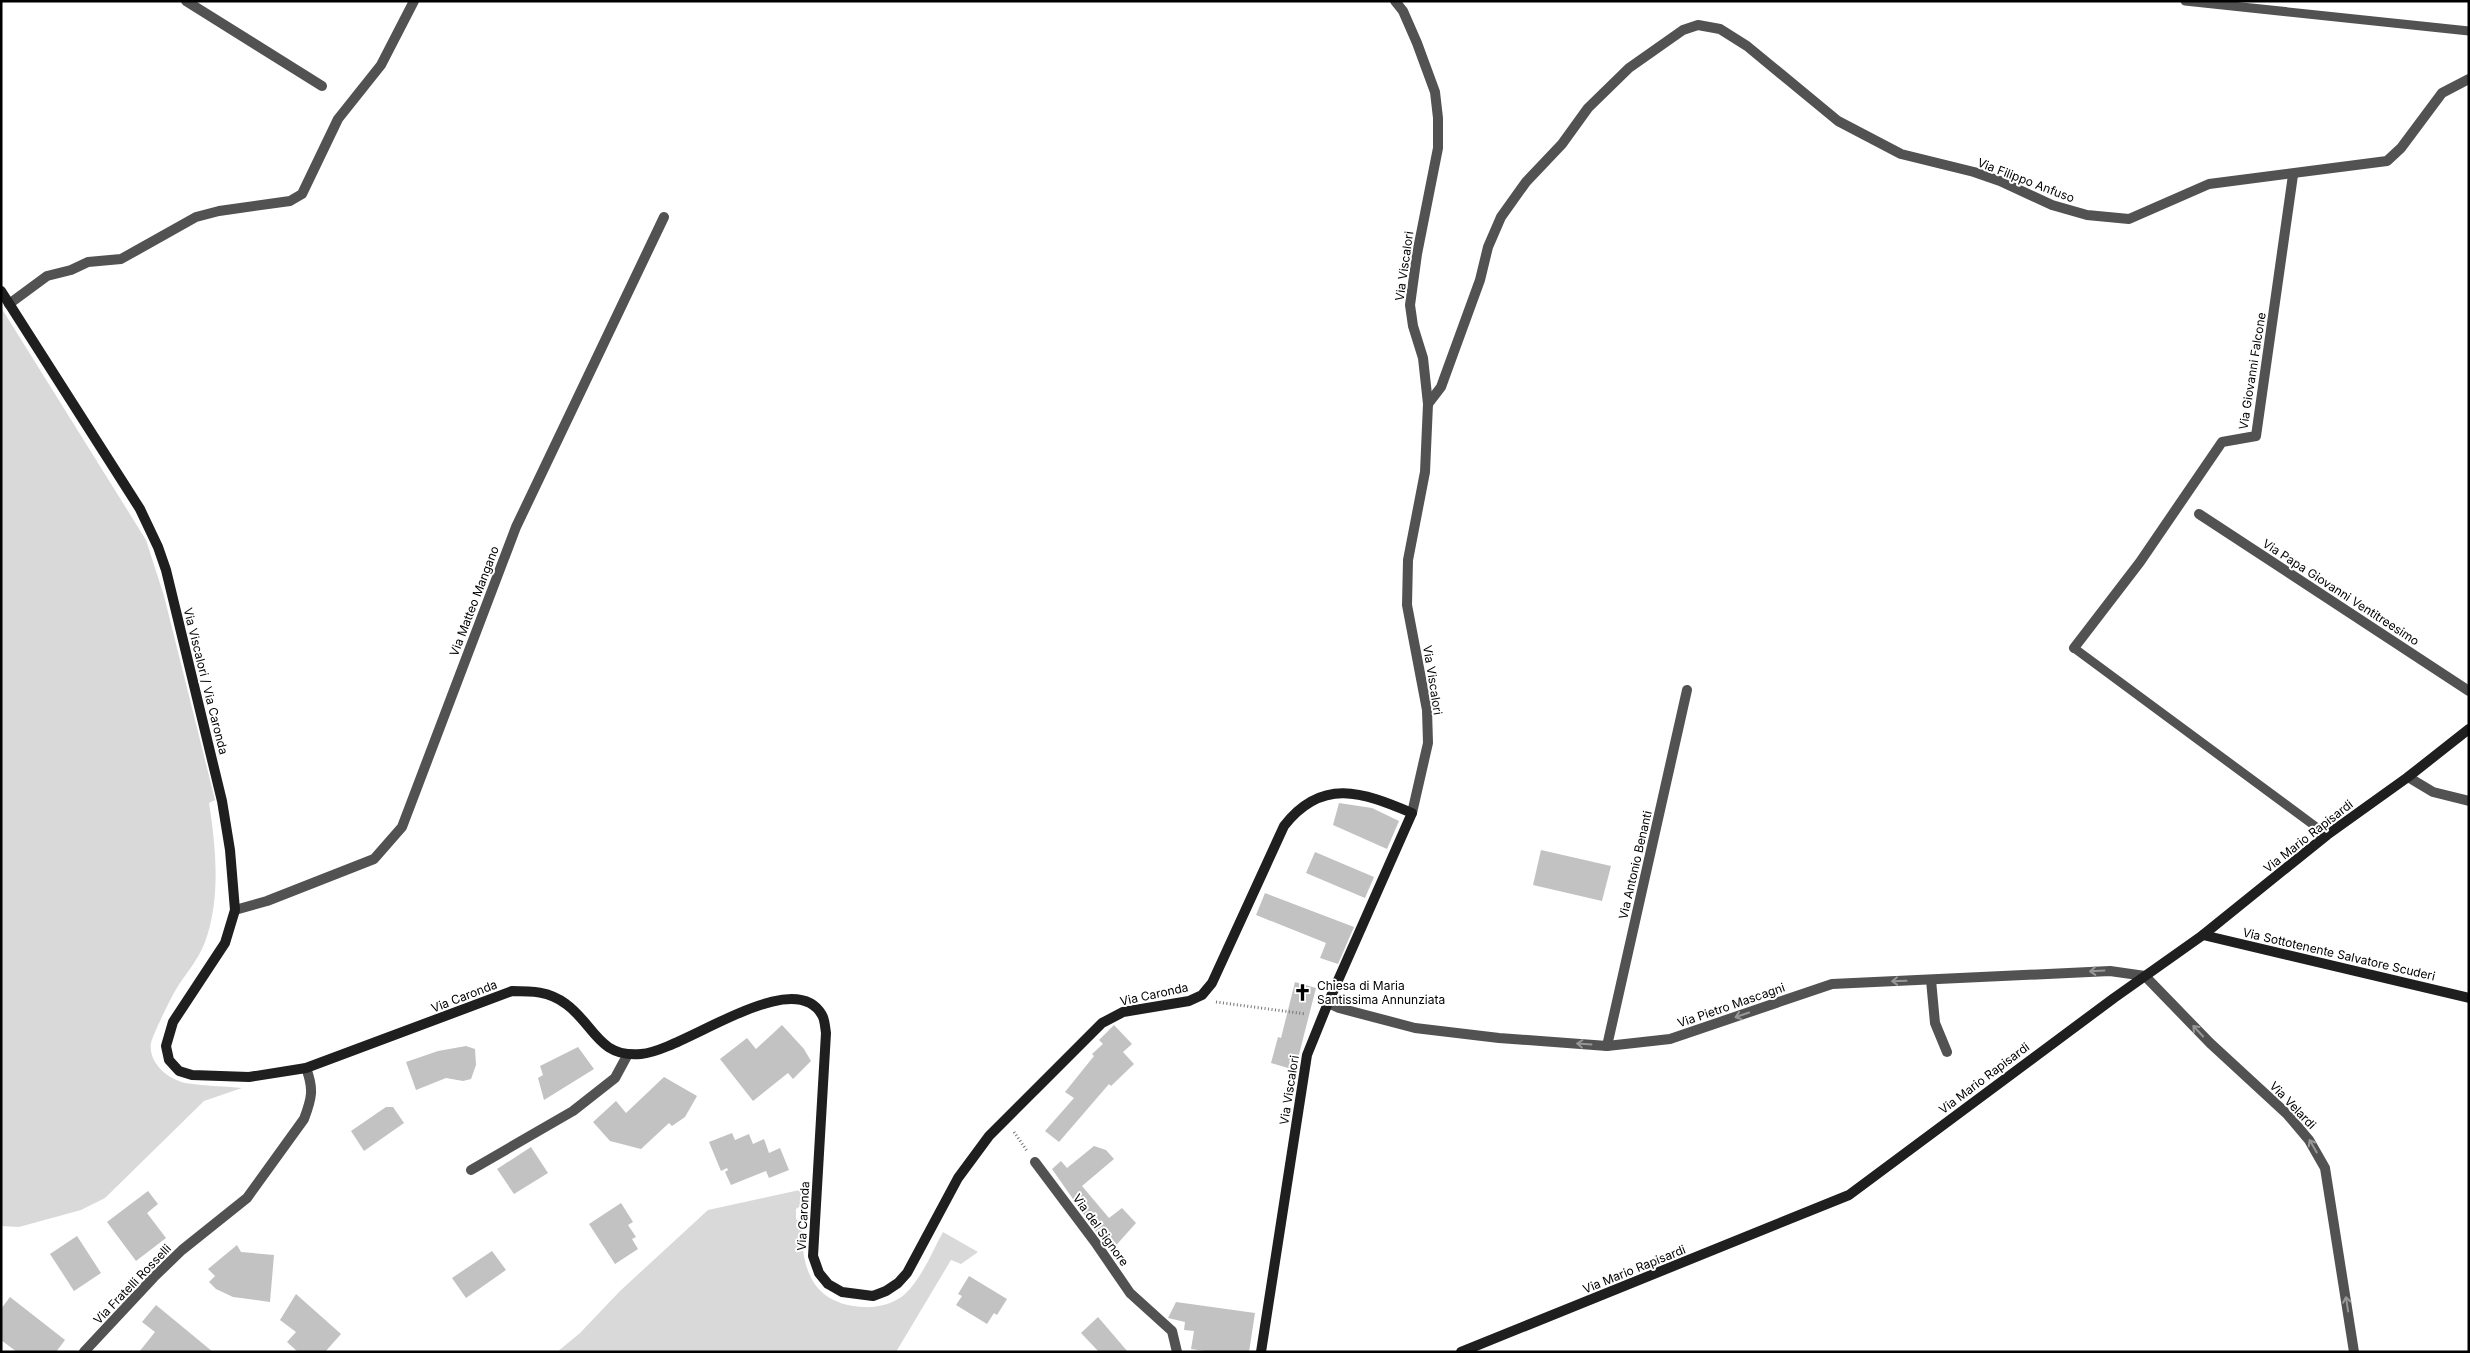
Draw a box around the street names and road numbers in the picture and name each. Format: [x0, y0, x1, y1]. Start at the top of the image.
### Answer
street label: Via Filippo Anfuso [1975, 155, 2077, 205]
street label: Via Viscalori [1392, 230, 1416, 302]
street label: Via Giovanni Falcone [2235, 311, 2269, 431]
street label: Via Papa Giovanni Ventitreesimo [2260, 536, 2422, 648]
street label: Via Matteo Mangano [446, 544, 502, 658]
street label: Via Viscalori / Via Caronda [180, 606, 232, 756]
street label: Via Viscalori [1420, 644, 1446, 716]
street label: Via Mario Rapisardi [2260, 796, 2356, 876]
street label: Via Antonio Benanti [1615, 809, 1655, 921]
street label: Via Sottotenente Salvatore Scuderi [2241, 925, 2437, 983]
street label: Via Caronda [429, 977, 499, 1015]
street label: Via Caronda [1118, 979, 1190, 1009]
street label: Via Pietro Mascagni [1675, 980, 1787, 1030]
street label: Via Mario Rapisardi [1936, 1039, 2032, 1117]
street label: Via Viscalori [1276, 1054, 1302, 1126]
street label: Via Velardi [2267, 1078, 2319, 1132]
street label: Via Caronda [794, 1181, 812, 1251]
street label: Via del Signore [1070, 1191, 1132, 1269]
street label: Via Fratelli Rosselli [90, 1241, 174, 1327]
street label: Via Mario Rapisardi [1580, 1242, 1688, 1296]

